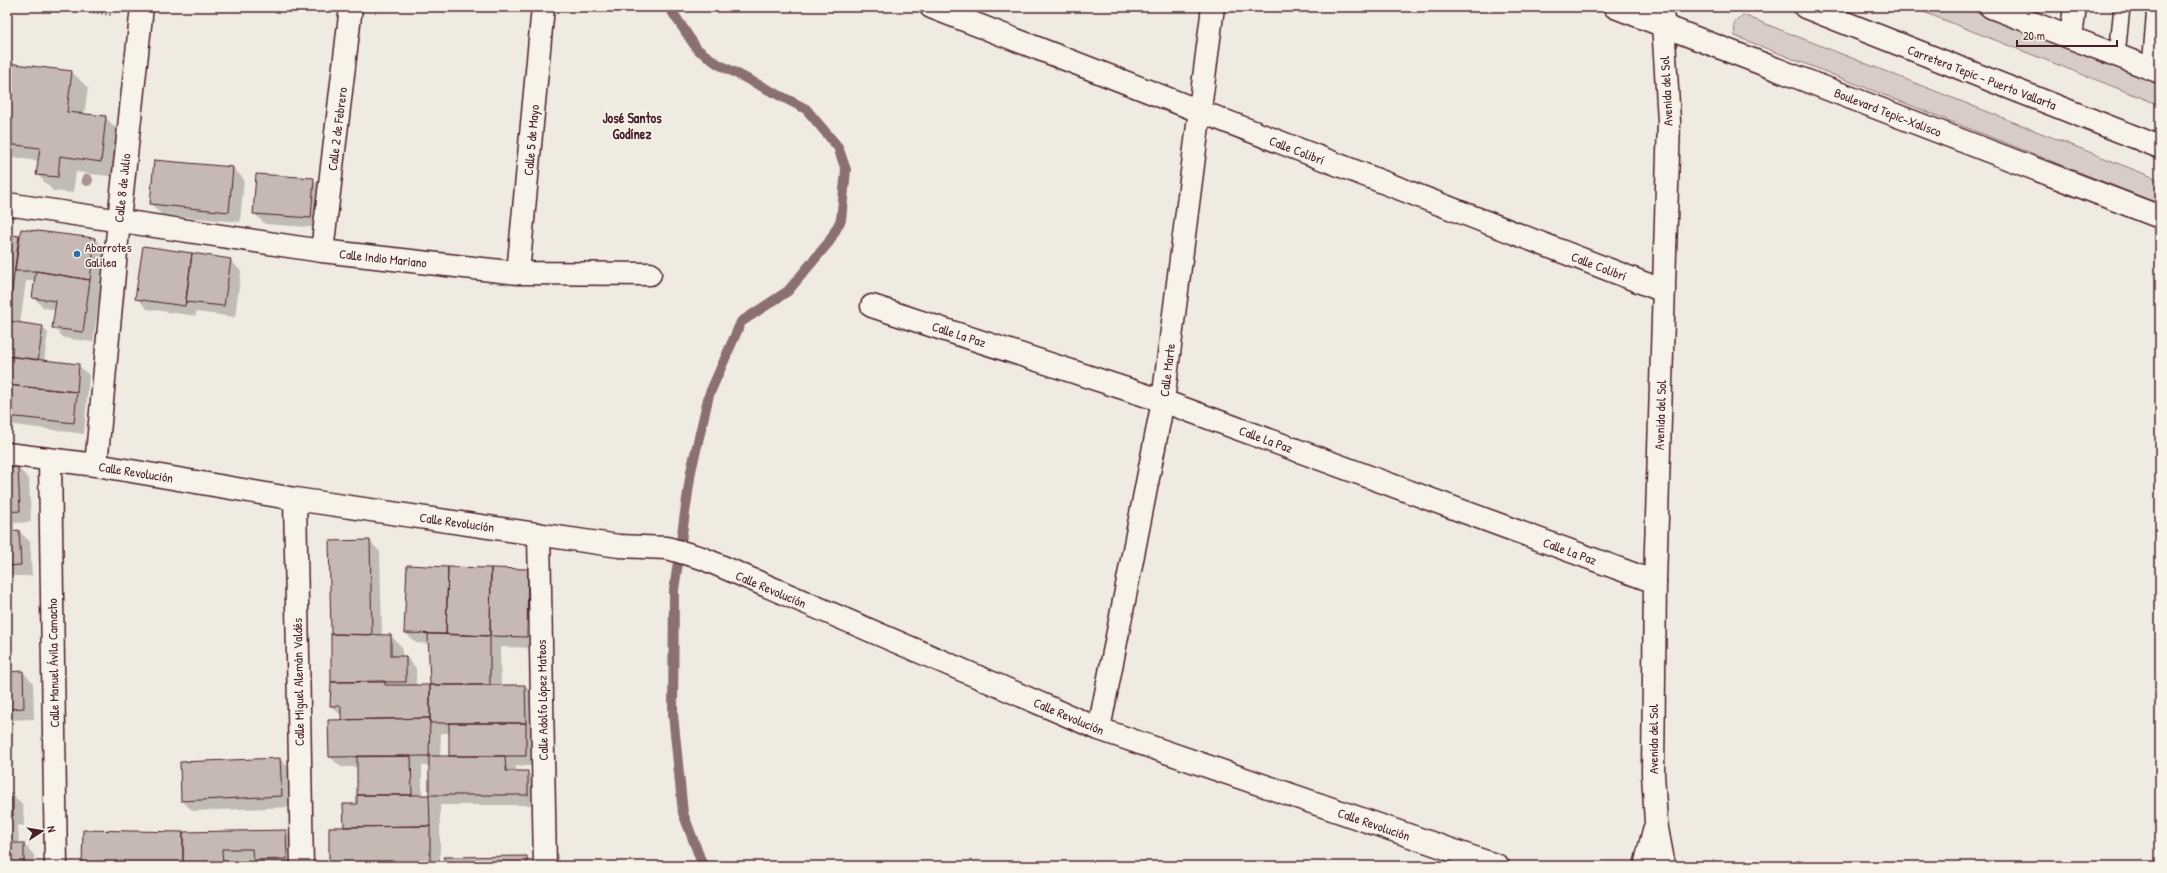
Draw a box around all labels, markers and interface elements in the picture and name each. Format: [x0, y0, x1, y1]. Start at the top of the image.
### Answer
scale bar [2017, 22, 2117, 48]
text: 20 m [2023, 27, 2045, 44]
street label: Carretera Tepic - Puerto Vallarta [1905, 40, 2059, 114]
street label: Avenida del Sol [1655, 55, 1677, 126]
street label: Boulevard Tepic-Xalisco [1832, 83, 1944, 141]
street label: Calle 2 de Febrero [323, 86, 351, 172]
street label: Calle 5 de Mayo [519, 104, 543, 176]
district label: José Santos Godínez [602, 108, 662, 143]
street label: Calle Colibrí [1267, 131, 1327, 169]
street label: Calle 8 de Julio [109, 153, 135, 223]
place label: Abarrotes Galilea [85, 238, 132, 271]
street label: Calle Indio Mariano [338, 244, 428, 272]
street label: Calle Colibrí [1569, 247, 1629, 285]
marker: Abarrotes Galilea [72, 249, 82, 259]
street label: Calle La Paz [930, 317, 989, 351]
street label: Calle Marte [1155, 342, 1179, 398]
street label: Avenida del Sol [1650, 379, 1670, 450]
street label: Calle La Paz [1237, 421, 1296, 457]
street label: Calle Revolución [97, 457, 175, 487]
street label: Calle Revolución [418, 508, 496, 536]
street label: Calle La Paz [1541, 533, 1600, 569]
street label: Calle Revolución [733, 566, 809, 612]
street label: Calle Manuel Ávila Camacho [43, 598, 63, 728]
street label: Calle Miguel Alemán Valdés [288, 618, 308, 746]
street label: Calle Adolfo López Mateos [532, 639, 552, 761]
street label: Calle Revolución [1031, 693, 1107, 739]
street label: Avenida del Sol [1644, 703, 1662, 774]
street label: Calle Revolución [1336, 803, 1413, 845]
north arrow [22, 811, 62, 851]
text: N [44, 825, 59, 833]

